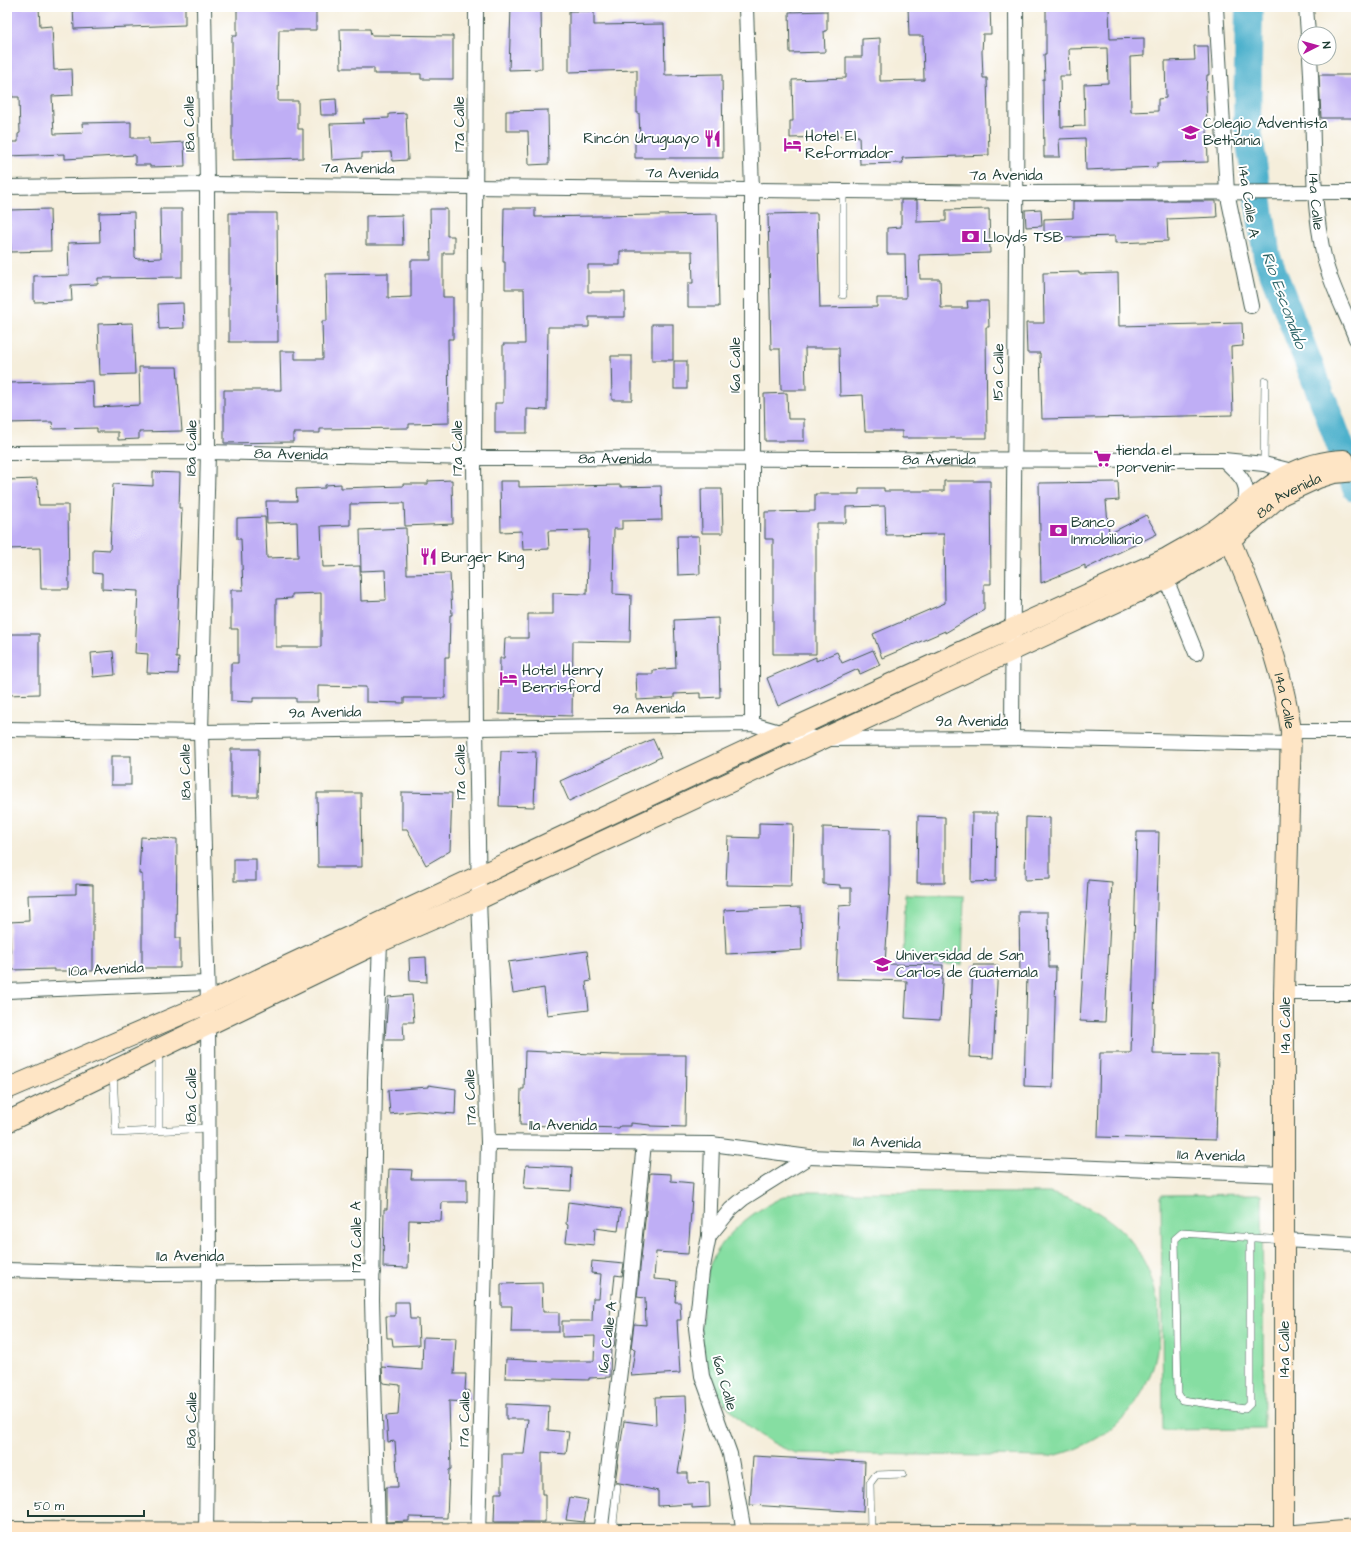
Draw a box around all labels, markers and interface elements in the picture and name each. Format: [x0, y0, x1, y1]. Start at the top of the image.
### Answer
north arrow [1297, 26, 1337, 66]
text: N [1319, 41, 1334, 49]
street label: 18a Calle [179, 96, 200, 152]
street label: 17a Calle [449, 96, 470, 152]
place label: Colegio Adventista Bethania [1203, 113, 1328, 151]
school or university icon: Colegio Adventista Bethania [1180, 122, 1200, 142]
place label: Hotel El Reformador [805, 126, 893, 164]
place label: Rincón Uruguayo [583, 128, 700, 150]
restaurant icon: Rincón Uruguayo [702, 128, 722, 148]
hotel icon: Hotel El Reformador [782, 135, 802, 155]
street label: 7a Avenida [321, 157, 395, 180]
street label: 7a Avenida [645, 162, 719, 185]
street label: 7a Avenida [969, 165, 1043, 186]
street label: 14a Calle A [1232, 165, 1265, 240]
street label: 14a Calle [1303, 173, 1329, 232]
bank icon: Lloyds TSB [960, 227, 980, 247]
place label: Lloyds TSB [983, 227, 1064, 249]
water label: Río Escondido [1256, 249, 1312, 353]
street label: 16a Calle [725, 337, 746, 393]
street label: 15a Calle [988, 343, 1009, 401]
street label: 18a Calle [181, 420, 202, 476]
street label: 17a Calle [447, 420, 468, 476]
place label: tienda el porvenir [1116, 440, 1175, 478]
street label: 8a Avenida [254, 443, 329, 466]
street label: 8a Avenida [578, 448, 652, 469]
street label: 8a Avenida [902, 449, 976, 470]
supermarket icon: tienda el porvenir [1093, 449, 1113, 469]
street label: 8a Avenida [1251, 468, 1325, 524]
place label: Banco Inmobiliario [1071, 512, 1143, 550]
bank icon: Banco Inmobiliario [1048, 521, 1068, 541]
restaurant icon: Burger King [418, 547, 438, 567]
place label: Burger King [441, 547, 525, 569]
place label: Hotel Henry Berrisford [522, 660, 603, 698]
hotel icon: Hotel Henry Berrisford [499, 669, 519, 689]
street label: 14a Calle [1269, 671, 1301, 731]
street label: 9a Avenida [612, 697, 686, 720]
street label: 9a Avenida [288, 701, 362, 724]
street label: 9a Avenida [936, 711, 1009, 732]
street label: 18a Calle [175, 744, 196, 800]
street label: 17a Calle [450, 744, 471, 800]
place label: Universidad de San Carlos de Guatemala [896, 945, 1038, 983]
school or university icon: Universidad de San Carlos de Guatemala [873, 954, 893, 974]
street label: 10a Avenida [68, 957, 145, 982]
street label: 14a Calle [1275, 997, 1296, 1053]
street label: 18a Calle [181, 1068, 202, 1124]
street label: 17a Calle [459, 1069, 482, 1125]
street label: 11a Avenida [529, 1115, 597, 1136]
street label: 11a Avenida [853, 1131, 922, 1154]
street label: 11a Avenida [1177, 1144, 1246, 1167]
street label: 17a Calle A [346, 1201, 367, 1273]
street label: 11a Avenida [156, 1246, 224, 1267]
street label: 16a Calle A [593, 1300, 622, 1374]
street label: 14a Calle [1274, 1321, 1295, 1377]
street label: 16a Calle [707, 1353, 742, 1413]
street label: 17a Calle [454, 1391, 475, 1447]
street label: 18a Calle [181, 1392, 202, 1448]
scale bar [28, 1492, 144, 1518]
text: 50 m [34, 1498, 65, 1515]

